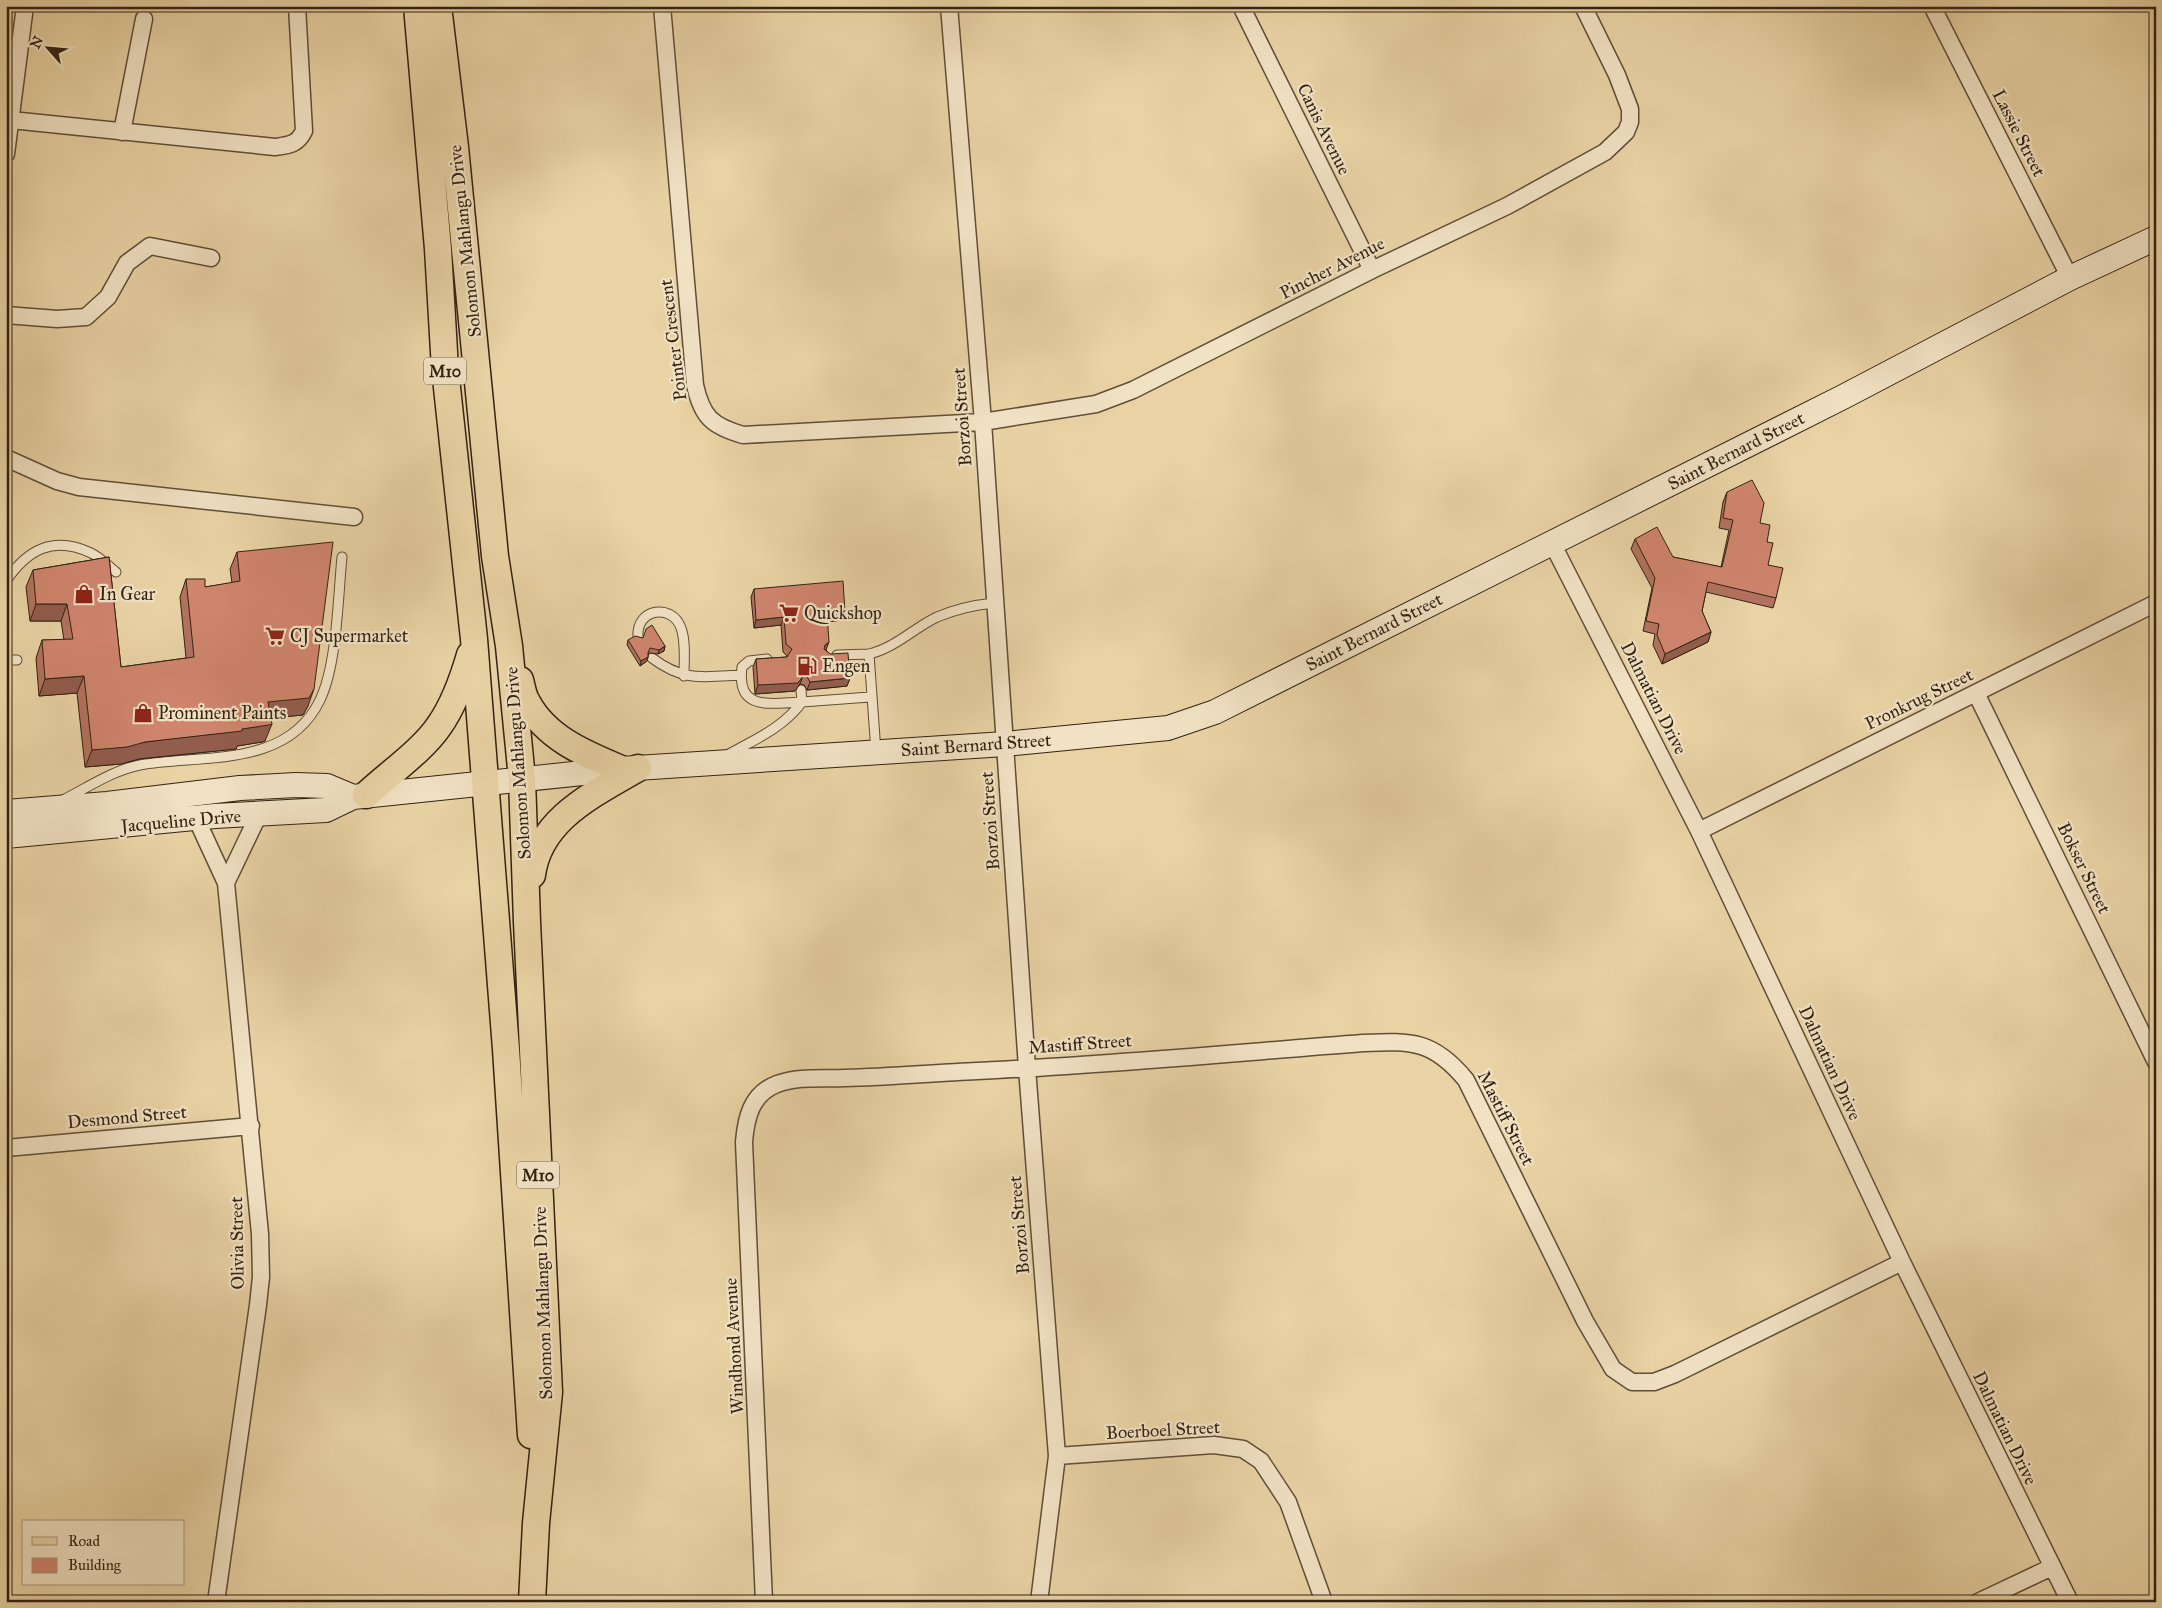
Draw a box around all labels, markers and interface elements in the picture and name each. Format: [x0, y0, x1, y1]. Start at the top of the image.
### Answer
north arrow [22, 22, 72, 72]
text: N [27, 33, 47, 51]
street label: Canis Avenue [1292, 80, 1356, 178]
street label: Lassie Street [1988, 86, 2051, 181]
street label: Solomon Mahlangu Drive [444, 144, 487, 338]
street label: Pincher Avenue [1276, 232, 1388, 304]
street label: Pointer Crescent [655, 277, 691, 402]
road number: M10 [424, 358, 466, 384]
street label: Borzoi Street [948, 366, 976, 467]
street label: Saint Bernard Street [1664, 407, 1809, 495]
shop icon: In Gear [73, 583, 95, 605]
place label: In Gear [99, 583, 156, 605]
street label: Saint Bernard Street [1302, 588, 1447, 676]
supermarket icon: Quickshop [778, 602, 800, 624]
place label: Quickshop [804, 602, 882, 624]
supermarket icon: CJ Supermarket [264, 625, 286, 647]
place label: CJ Supermarket [290, 625, 409, 648]
street label: Dalmatian Drive [1616, 638, 1692, 758]
fuel station icon: Engen [796, 655, 818, 677]
place label: Engen [822, 655, 871, 678]
street label: Pronkrug Street [1861, 663, 1978, 736]
street label: Solomon Mahlangu Drive [500, 666, 537, 860]
shop icon: Prominent Paints [132, 702, 154, 724]
place label: Prominent Paints [158, 702, 286, 724]
street label: Saint Bernard Street [900, 729, 1053, 761]
street label: Borzoi Street [976, 770, 1004, 871]
street label: Jacqueline Drive [118, 805, 242, 838]
street label: Bokser Street [2052, 819, 2116, 918]
street label: Dalmatian Drive [1794, 1002, 1866, 1124]
street label: Mastiff Street [1028, 1029, 1133, 1059]
street label: Mastiff Street [1473, 1067, 1540, 1170]
street label: Desmond Street [66, 1101, 188, 1133]
road number: M10 [517, 1162, 559, 1188]
street label: Borzoi Street [1004, 1174, 1034, 1275]
street label: Olivia Street [225, 1196, 249, 1290]
street label: Solomon Mahlangu Drive [529, 1206, 558, 1400]
street label: Windhond Avenue [719, 1277, 749, 1415]
street label: Dalmatian Drive [1968, 1368, 2042, 1488]
street label: Boerboel Street [1105, 1416, 1221, 1444]
legend [22, 1520, 185, 1586]
text: Road [68, 1532, 100, 1550]
text: Building [68, 1556, 122, 1574]

